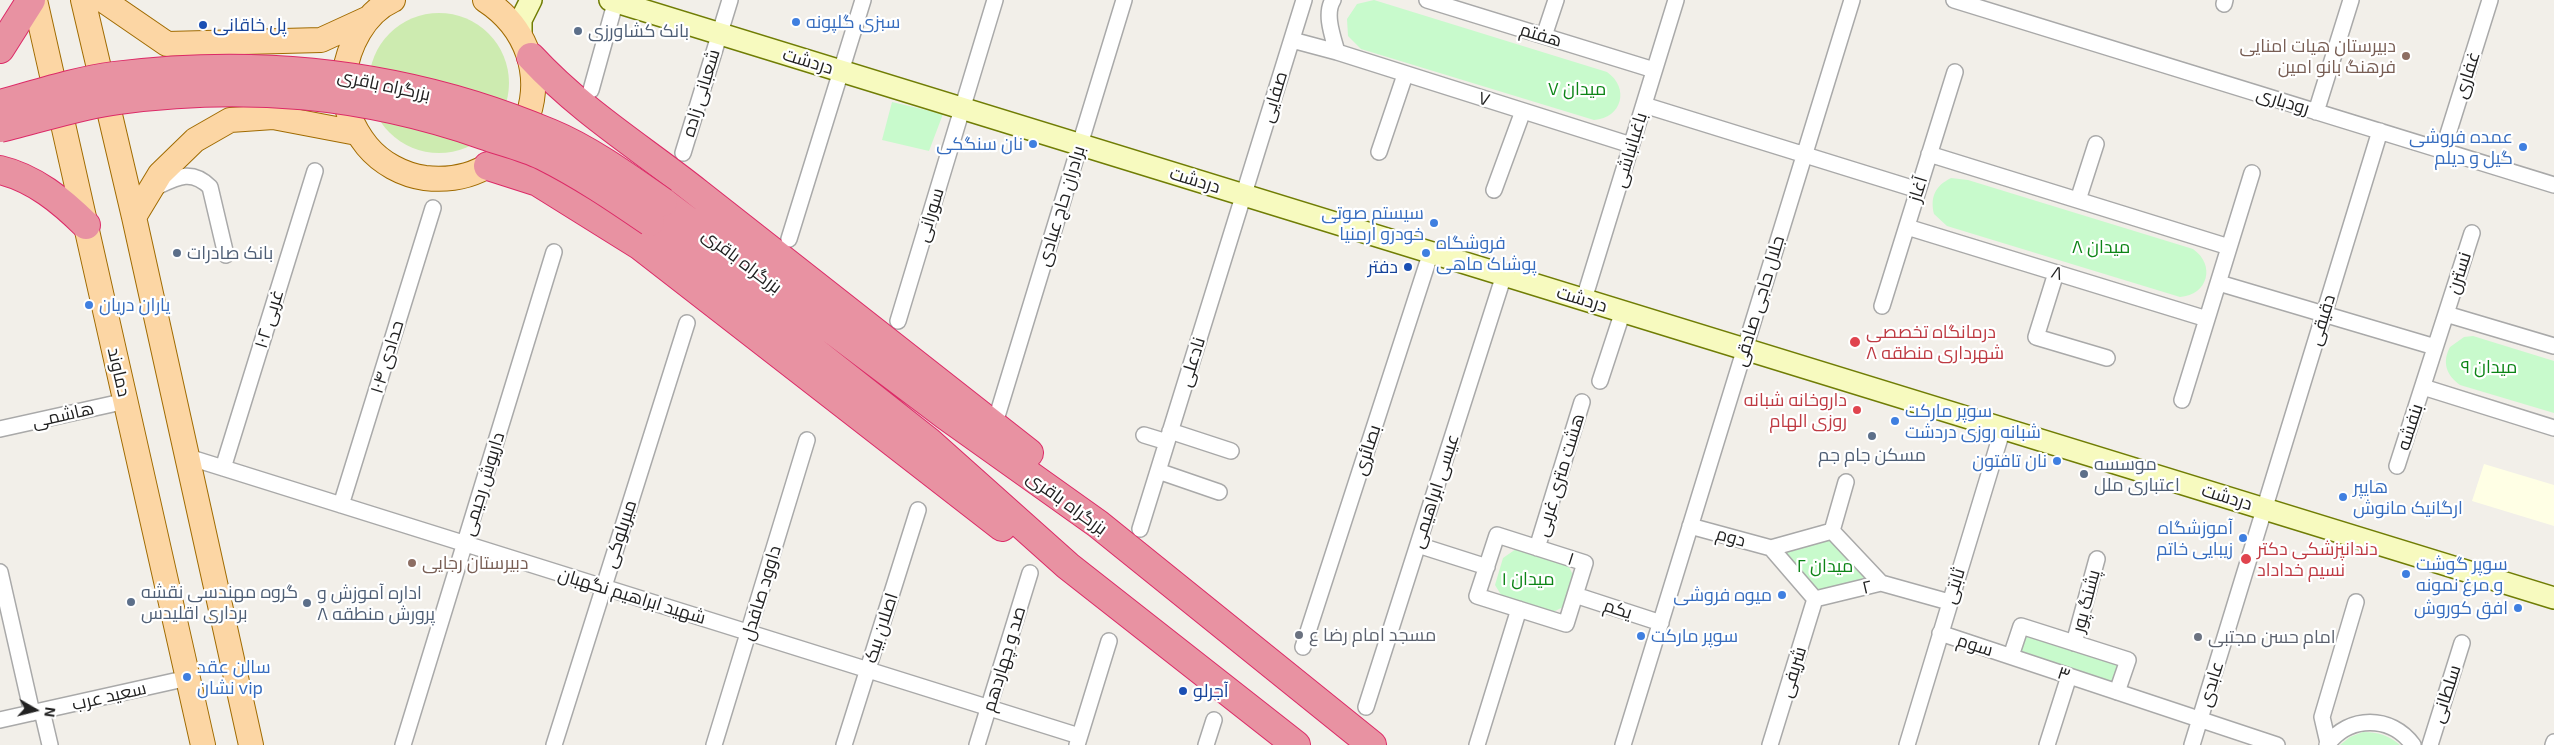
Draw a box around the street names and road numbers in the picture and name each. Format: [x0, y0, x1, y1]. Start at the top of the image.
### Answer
street label: هفتم [1517, 18, 1565, 52]
street label: دردشت [780, 43, 836, 79]
street label: شعبانی زاده [677, 47, 725, 139]
street label: غفاری [2449, 49, 2485, 101]
street label: بزرگراه باقری [336, 65, 432, 105]
street label: صفایی [1256, 69, 1292, 125]
street label: رودباری [2254, 83, 2312, 119]
street label: ۷ [1475, 87, 1493, 111]
street label: باغبانباشی [1608, 110, 1652, 190]
street label: برادران حاج عبادی [1032, 143, 1090, 269]
street label: دردشت [1167, 162, 1223, 198]
street label: آغاز [1904, 174, 1932, 204]
street label: سورانی [912, 185, 948, 245]
street label: بزرگراه باقری [698, 224, 786, 298]
street label: جلال حاجی صادقی [1729, 233, 1789, 369]
street label: نسترن [2442, 249, 2476, 297]
street label: ۸ [2048, 261, 2066, 285]
street label: دردشت [1554, 281, 1610, 317]
street label: ۱۰۲ غربی [250, 287, 288, 351]
street label: دقیقی [2304, 292, 2340, 348]
street label: حدادی ۱۰۴ [366, 318, 408, 396]
street label: نادعلی [1174, 335, 1210, 389]
street label: دماوند [103, 345, 135, 399]
street label: هاشمی [30, 397, 96, 433]
street label: بنفشه [2392, 401, 2428, 453]
street label: هشت متری غربی [1531, 411, 1589, 539]
street label: بصائری [1349, 422, 1385, 478]
street label: داریوش رحیمی [457, 430, 509, 538]
street label: عیسی ابراهیمی [1406, 431, 1464, 551]
street label: بزرگراه باقری [1022, 467, 1112, 539]
street label: دردشت [2199, 479, 2255, 515]
street label: میربلوکی [599, 497, 641, 571]
street label: دوم [1714, 523, 1748, 551]
street label: داوود صافدل [736, 543, 786, 643]
street label: ۱ [1565, 548, 1577, 570]
street label: شهید ابراهیم نگهبان [556, 563, 708, 629]
street label: ثابتی [1938, 566, 1970, 606]
street label: پشنگ پور [2067, 567, 2105, 635]
street label: ۲ [1860, 575, 1874, 599]
street label: اصلان بیک [860, 590, 902, 666]
street label: یکم [1601, 594, 1635, 624]
street label: صد و چهاردهم [978, 604, 1030, 714]
street label: سوم [1954, 629, 1996, 661]
street label: شریفی [1775, 644, 1811, 700]
street label: عابدی [2194, 659, 2228, 709]
street label: ۳ [2055, 662, 2073, 686]
street label: سلطانی [2426, 662, 2466, 726]
street label: سعید عرب [70, 677, 148, 715]

